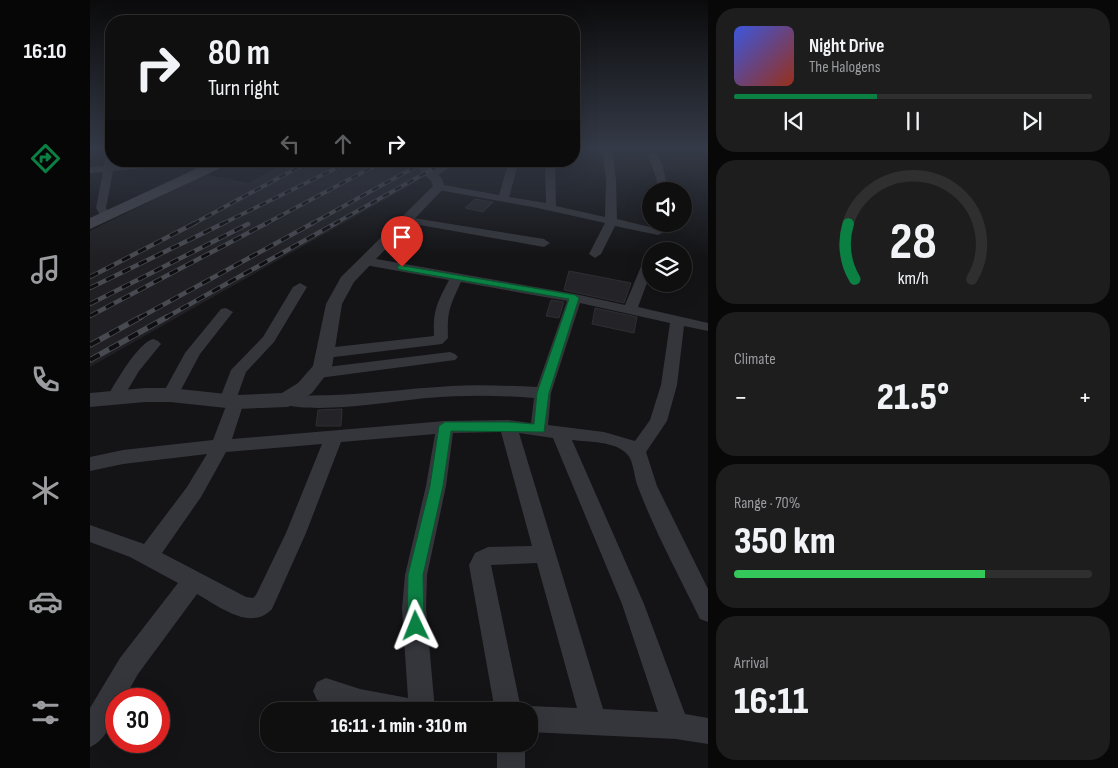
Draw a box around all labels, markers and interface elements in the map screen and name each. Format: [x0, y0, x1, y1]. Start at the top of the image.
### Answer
text: 80 m [208, 32, 270, 75]
icon: right [125, 35, 190, 100]
text: Night Drive [809, 35, 884, 58]
text: 16:10 [24, 38, 67, 65]
text: The Halogens [809, 58, 880, 77]
text: Turn right [208, 75, 279, 102]
icon: previous [780, 107, 808, 135]
icon: pause [899, 107, 927, 135]
icon: next [1018, 107, 1046, 135]
icon: left [276, 130, 304, 158]
icon: ahead [329, 130, 357, 158]
icon: right [382, 130, 410, 158]
icon: directions [28, 141, 63, 176]
map controls [642, 182, 692, 292]
button: sound [642, 182, 692, 232]
text: 28 [889, 211, 937, 274]
pin [381, 216, 423, 267]
icon: arrive [388, 223, 416, 251]
button: layers [642, 242, 692, 292]
icon: music [28, 252, 63, 287]
text: km/h [898, 268, 928, 289]
text: Climate [734, 350, 776, 369]
icon: phone [28, 362, 63, 397]
text: 21.5° [877, 375, 949, 420]
text: − [734, 381, 748, 414]
text: + [1078, 381, 1092, 414]
icon: climate [28, 473, 63, 508]
text: Range · 70% [734, 494, 800, 513]
text: 350 km [734, 519, 836, 564]
icon: car [28, 584, 63, 619]
position arrow [389, 599, 441, 651]
text: Arrival [734, 654, 768, 673]
text: 16:11 [734, 679, 808, 724]
speed limit sign: 30 [105, 688, 170, 753]
icon: filters [28, 695, 63, 730]
text: 16:11 · 1 min · 310 m [331, 715, 467, 738]

